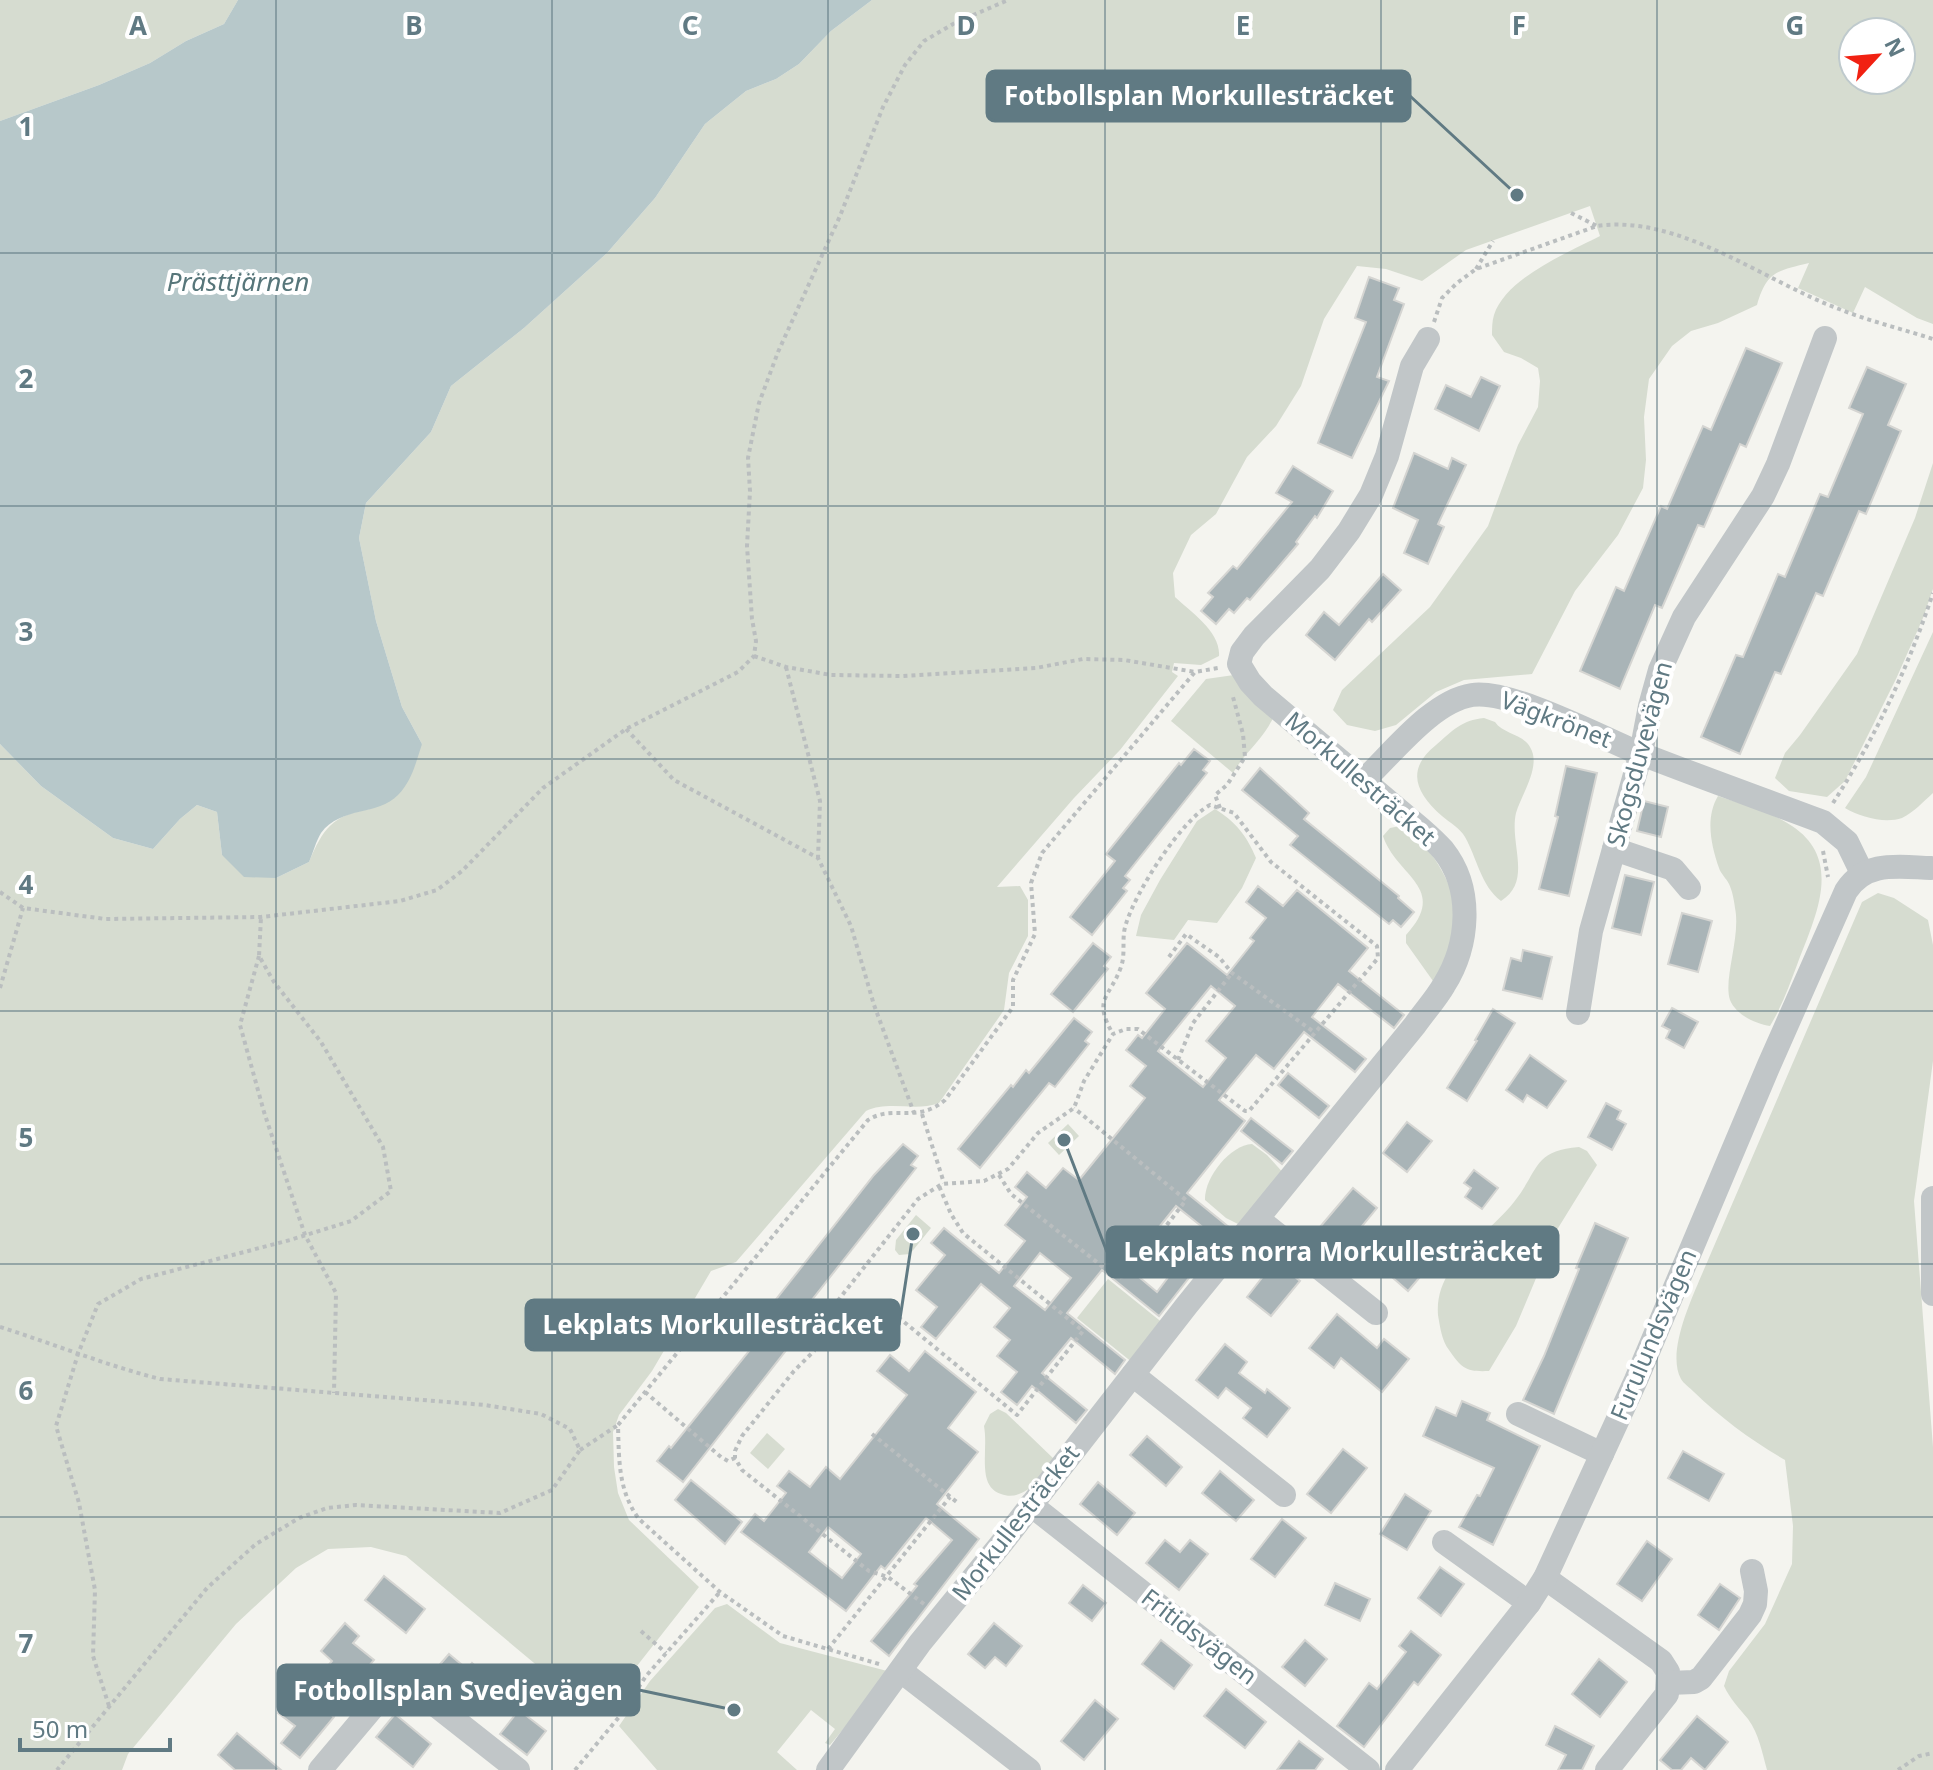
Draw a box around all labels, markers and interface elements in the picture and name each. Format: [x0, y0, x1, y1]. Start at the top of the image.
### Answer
text: A [129, 7, 147, 43]
text: B [405, 7, 423, 43]
text: C [682, 7, 698, 43]
text: D [956, 7, 976, 43]
text: E [1236, 7, 1250, 43]
text: F [1512, 7, 1526, 43]
text: G [1786, 7, 1804, 43]
north arrow [1837, 16, 1917, 96]
text: N [1878, 32, 1913, 61]
callout: Fotbollsplan Morkullesträcket [987, 71, 1410, 121]
text: Fotbollsplan Morkullesträcket [1004, 77, 1394, 113]
text: 1 [19, 108, 33, 144]
water label: Prästtjärnen [167, 263, 309, 299]
text: 2 [19, 360, 34, 396]
text: 3 [19, 613, 33, 649]
street label: Skogsduvevägen [1598, 657, 1679, 850]
street label: Vägkrönet [1496, 682, 1617, 755]
street label: Morkullesträcket [1279, 703, 1444, 853]
text: 4 [19, 866, 34, 902]
text: 5 [19, 1119, 33, 1155]
callout: Lekplats norra Morkullesträcket [1107, 1227, 1558, 1277]
text: Lekplats norra Morkullesträcket [1123, 1233, 1543, 1269]
street label: Furulundsvägen [1602, 1244, 1704, 1425]
callout: Lekplats Morkullesträcket [526, 1300, 899, 1350]
text: Lekplats Morkullesträcket [543, 1306, 883, 1342]
text: 6 [19, 1372, 34, 1408]
street label: Morkullesträcket [944, 1437, 1086, 1607]
street label: Fritidsvägen [1135, 1580, 1265, 1691]
text: 7 [19, 1625, 34, 1661]
callout: Fotbollsplan Svedjevägen [278, 1665, 639, 1715]
text: Fotbollsplan Svedjevägen [293, 1672, 623, 1708]
scale bar [20, 1702, 170, 1752]
text: 50 m [32, 1712, 88, 1745]

